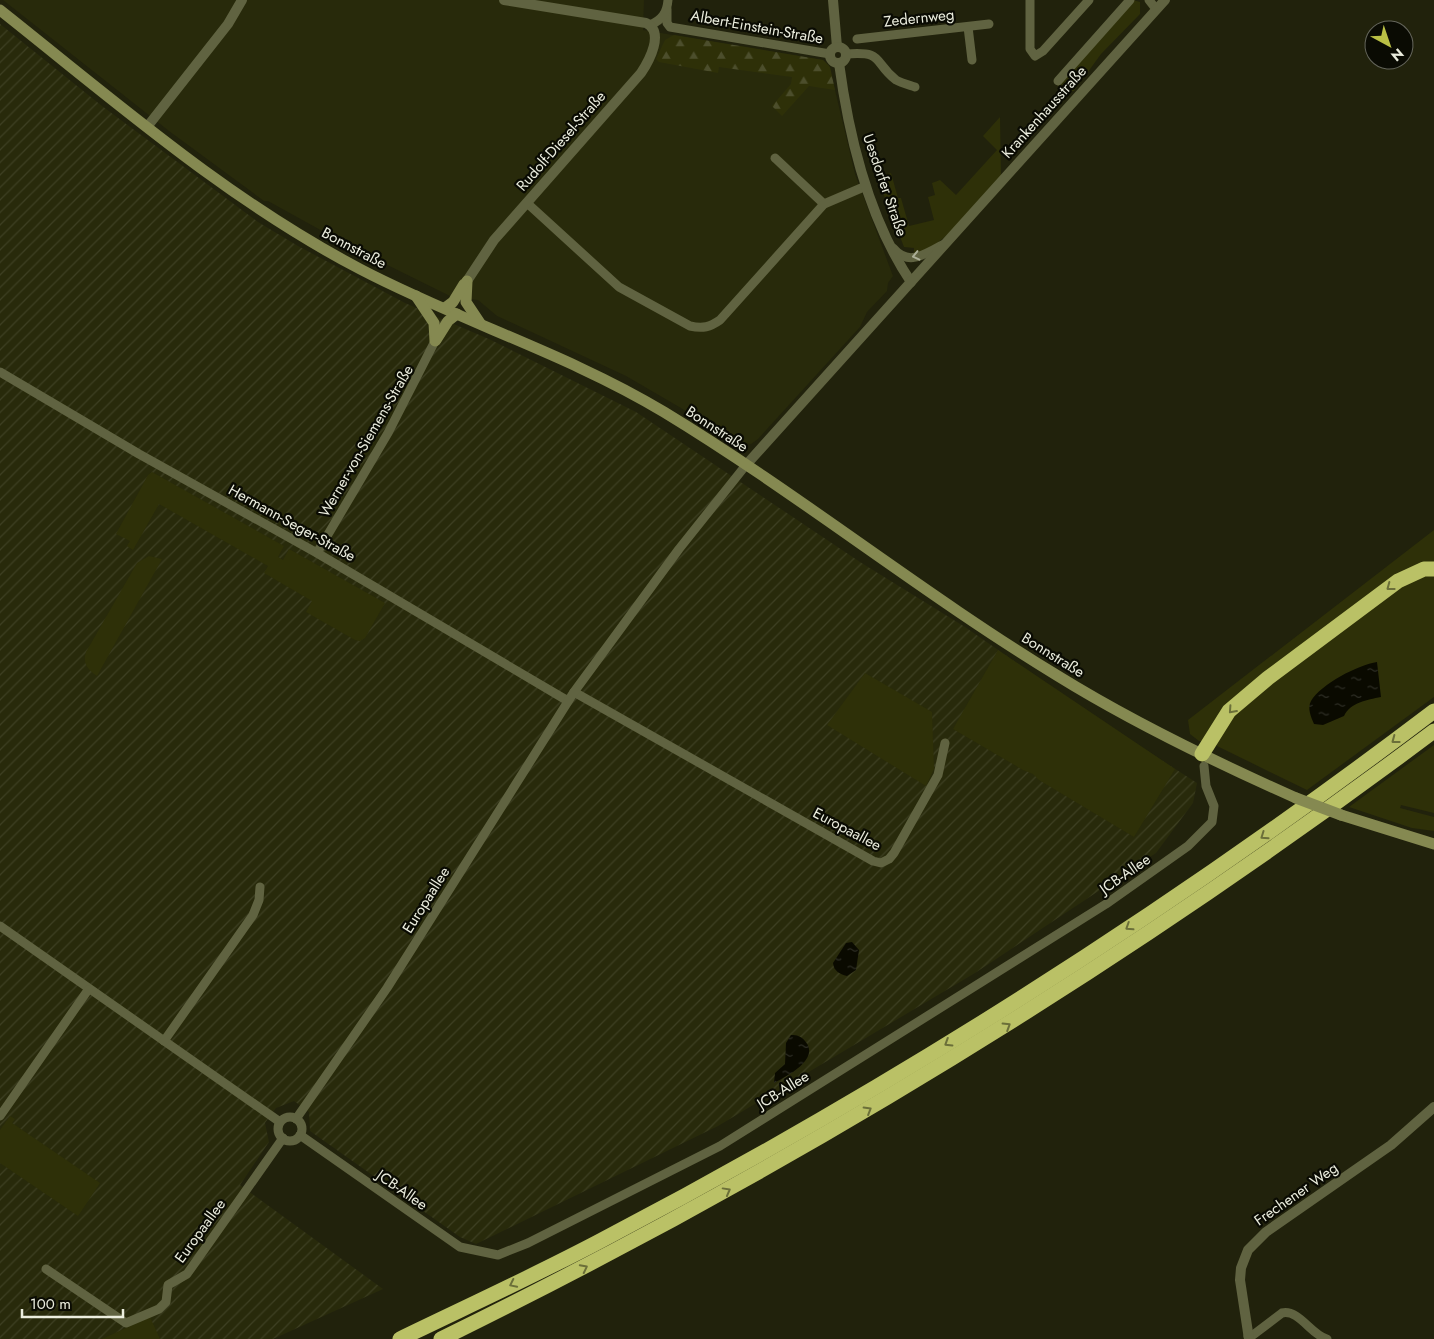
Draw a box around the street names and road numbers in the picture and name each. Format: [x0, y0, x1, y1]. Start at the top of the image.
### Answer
street label: Zedernweg [883, 3, 955, 33]
street label: Albert-Einstein-Straße [689, 5, 825, 50]
street label: Krankenhausstraße [996, 61, 1092, 163]
street label: Rudolf-Diesel-Straße [511, 86, 611, 196]
street label: Uesdorfer Straße [857, 131, 913, 239]
street label: Bonnstraße [318, 222, 391, 274]
street label: Werner-von-Siemens-Straße [313, 360, 419, 521]
street label: Bonnstraße [681, 401, 753, 458]
street label: Hermann-Seger-Straße [224, 479, 360, 567]
street label: Bonnstraße [1017, 627, 1089, 683]
street label: Europaallee [809, 802, 885, 856]
street label: JCB-Allee [1093, 848, 1155, 901]
street label: Europaallee [397, 862, 455, 937]
street label: JCB-Allee [751, 1065, 814, 1116]
street label: Frechener Weg [1250, 1157, 1342, 1231]
street label: JCB-Allee [370, 1163, 432, 1216]
street label: Europaallee [169, 1194, 231, 1268]

